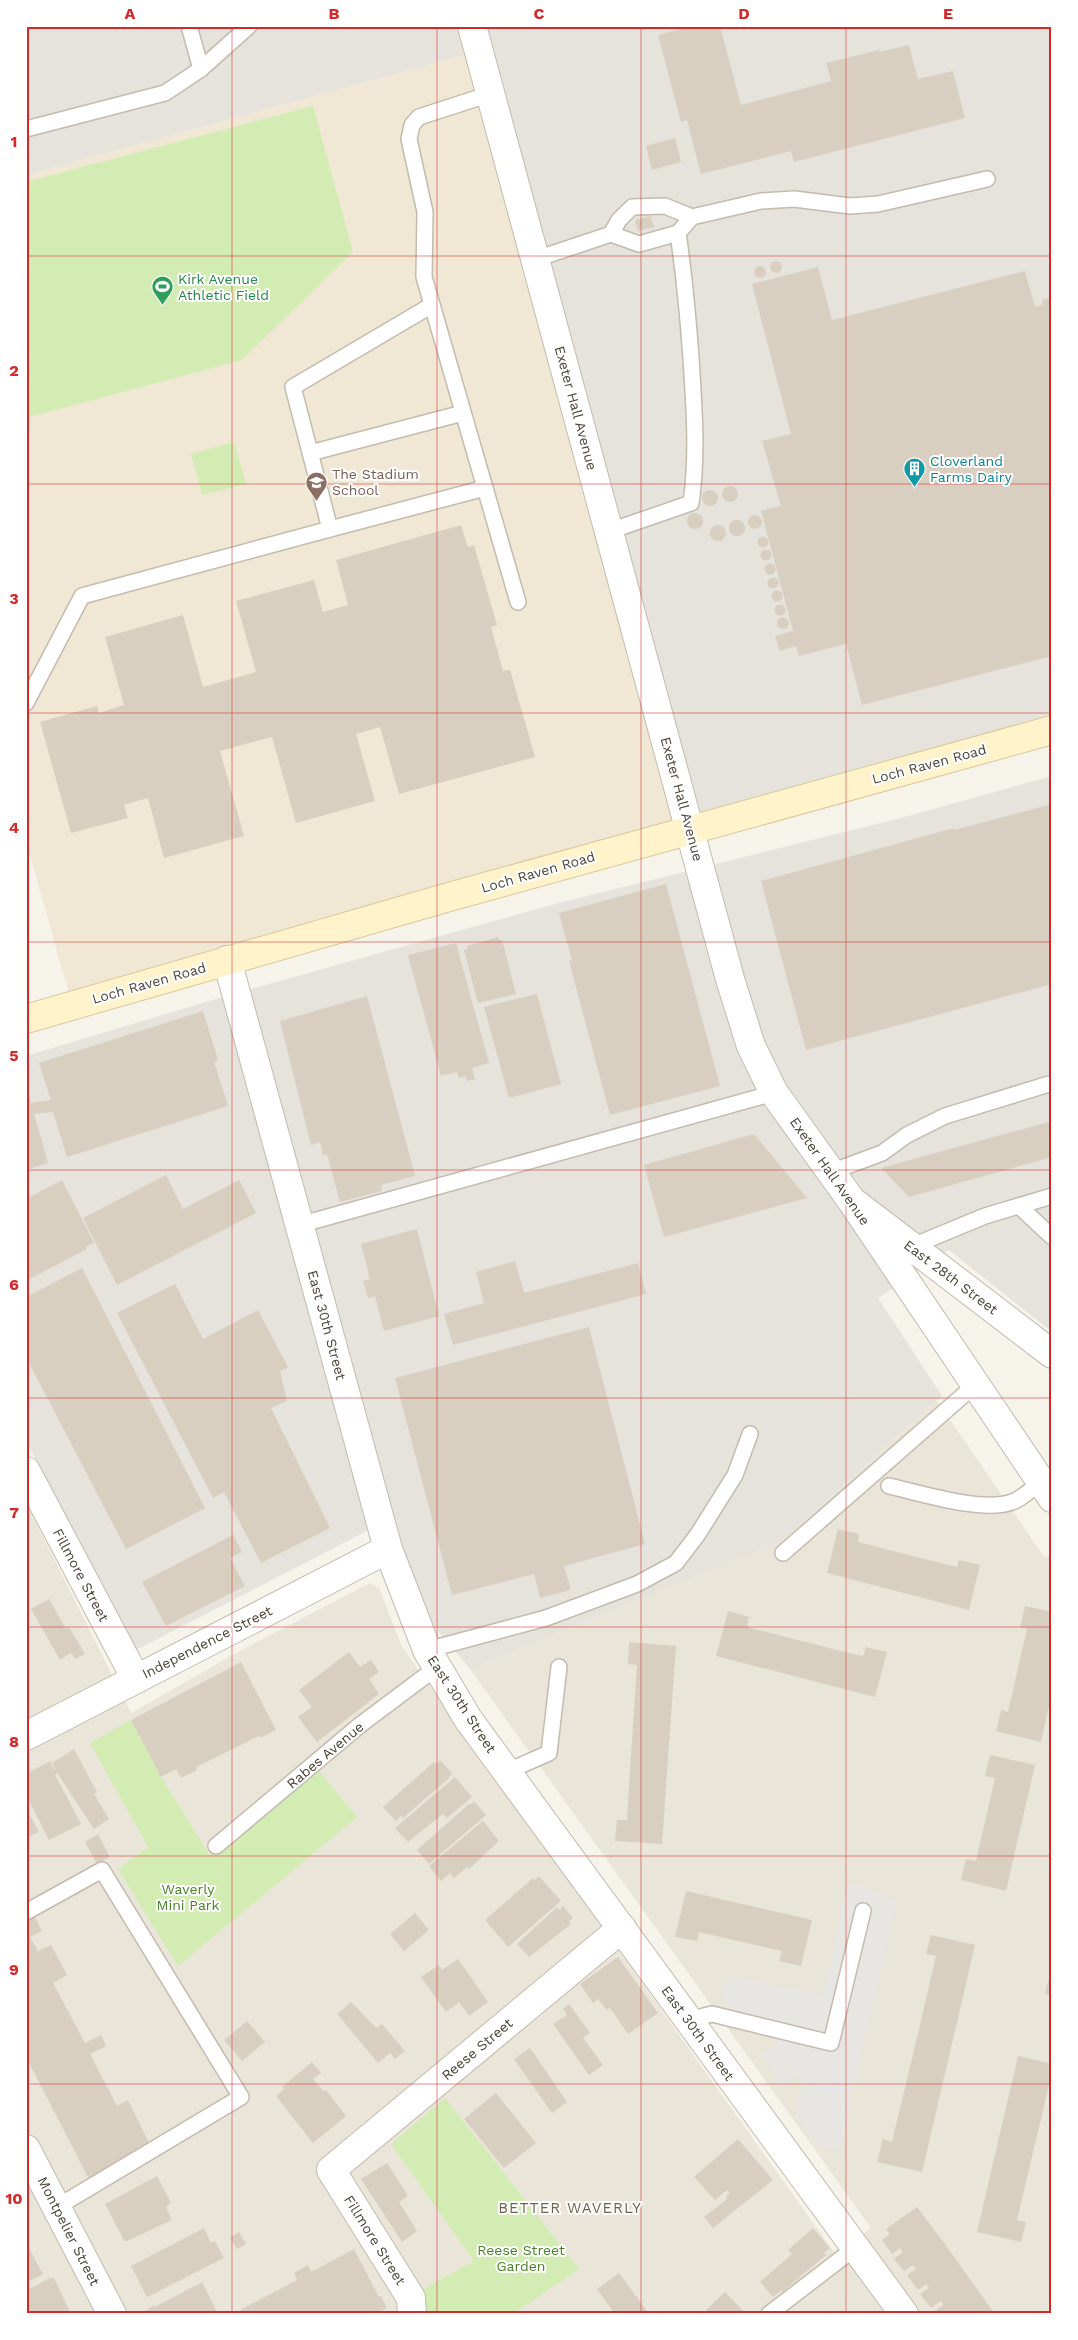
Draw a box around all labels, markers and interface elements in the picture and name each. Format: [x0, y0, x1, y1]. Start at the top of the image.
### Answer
text: A [125, 4, 136, 23]
text: B [329, 4, 340, 23]
text: C [534, 4, 545, 23]
text: D [738, 4, 750, 23]
text: E [943, 4, 953, 23]
text: 1 [11, 132, 17, 151]
place label: Kirk Avenue Athletic Field [178, 271, 269, 303]
sports icon: Kirk Avenue Athletic Field [150, 275, 174, 306]
street label: Exeter Hall Avenue [552, 344, 600, 472]
text: 2 [9, 361, 19, 380]
place label: Cloverland Farms Dairy [930, 453, 1012, 485]
building icon: Cloverland Farms Dairy [902, 457, 926, 488]
place label: The Stadium School [332, 466, 419, 498]
school or university icon: The Stadium School [304, 470, 328, 501]
text: 3 [9, 589, 19, 608]
street label: Exeter Hall Avenue [658, 735, 706, 863]
street label: Loch Raven Road [870, 741, 988, 787]
text: 4 [9, 818, 19, 837]
street label: Loch Raven Road [479, 848, 597, 896]
street label: Loch Raven Road [90, 959, 208, 1007]
text: 5 [9, 1046, 19, 1065]
street label: Exeter Hall Avenue [787, 1114, 873, 1228]
street label: East 28th Street [901, 1237, 1001, 1318]
street label: East 30th Street [305, 1268, 349, 1382]
text: 6 [9, 1275, 19, 1294]
text: 7 [9, 1503, 19, 1522]
street label: Fillmore Street [50, 1526, 112, 1624]
street label: Independence Street [139, 1602, 275, 1682]
street label: East 30th Street [424, 1652, 500, 1756]
street label: Rabes Avenue [283, 1718, 367, 1792]
text: 8 [9, 1732, 19, 1751]
park label: Waverly Mini Park [157, 1881, 220, 1913]
text: 9 [9, 1960, 19, 1979]
street label: East 30th Street [658, 1983, 738, 2084]
street label: Reese Street [438, 2015, 516, 2083]
street label: Montpelier Street [35, 2174, 103, 2288]
text: 10 [5, 2189, 23, 2208]
street label: Fillmore Street [341, 2192, 409, 2288]
district label: BETTER WAVERLY [498, 2199, 642, 2217]
park label: Reese Street Garden [477, 2242, 565, 2274]

